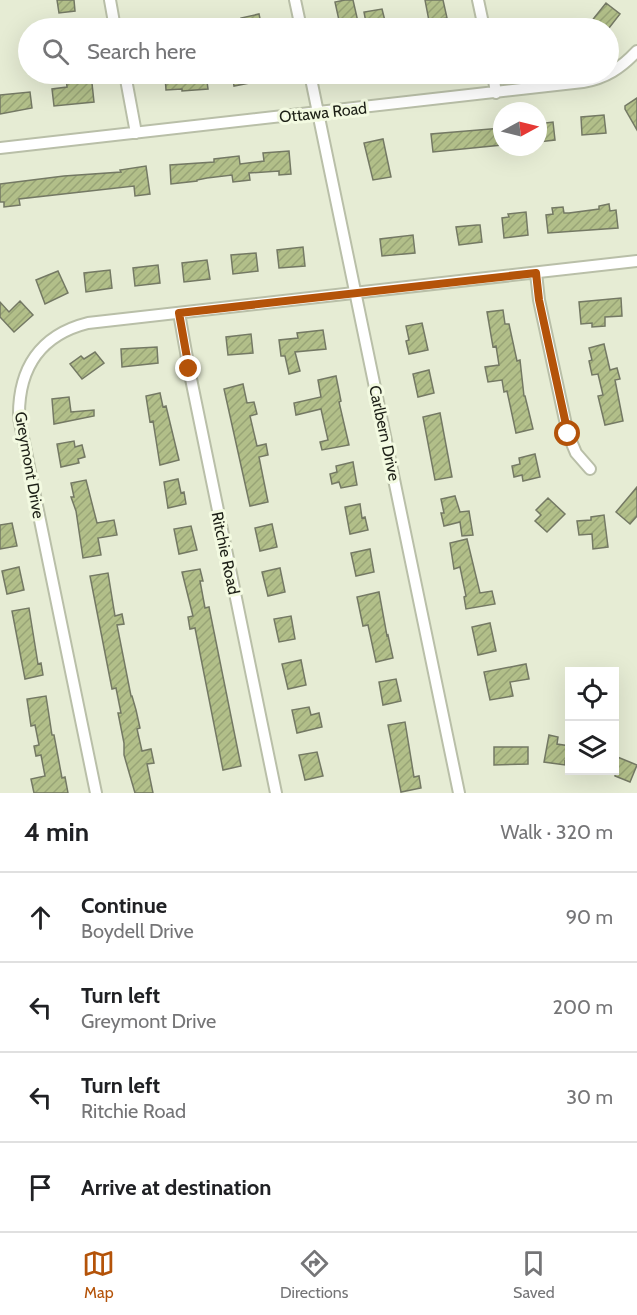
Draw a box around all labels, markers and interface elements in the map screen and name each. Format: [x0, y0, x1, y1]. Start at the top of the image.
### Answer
search box [18, 18, 619, 84]
icon: search [39, 35, 72, 68]
text: Search here [87, 38, 196, 65]
street label: Ottawa Road [278, 98, 368, 127]
north arrow [493, 102, 547, 156]
route end [175, 355, 201, 381]
street label: Carlbern Drive [365, 384, 404, 482]
street label: Greymont Drive [11, 410, 48, 520]
route start [554, 420, 580, 446]
street label: Ritchie Road [207, 510, 244, 596]
map controls [565, 667, 619, 775]
button: locate [565, 667, 619, 721]
button: layers [565, 721, 619, 775]
text: 4 min [24, 816, 89, 848]
text: Walk · 320 m [501, 820, 613, 844]
text: Continue [81, 892, 167, 919]
icon: ahead [24, 901, 57, 934]
text: 90 m [566, 905, 613, 929]
text: Boydell Drive [81, 919, 194, 943]
text: Turn left [81, 982, 160, 1009]
icon: left [24, 991, 57, 1024]
text: 200 m [553, 995, 613, 1019]
text: Greymont Drive [81, 1009, 216, 1033]
text: Turn left [81, 1072, 160, 1099]
icon: left [24, 1081, 57, 1114]
text: 30 m [566, 1085, 613, 1109]
text: Ritchie Road [81, 1099, 186, 1123]
icon: arrive [24, 1171, 57, 1204]
text: Arrive at destination [81, 1174, 271, 1201]
tab: Map [82, 1247, 115, 1302]
tab: Directions [280, 1247, 348, 1302]
tab: Saved [513, 1247, 555, 1302]

